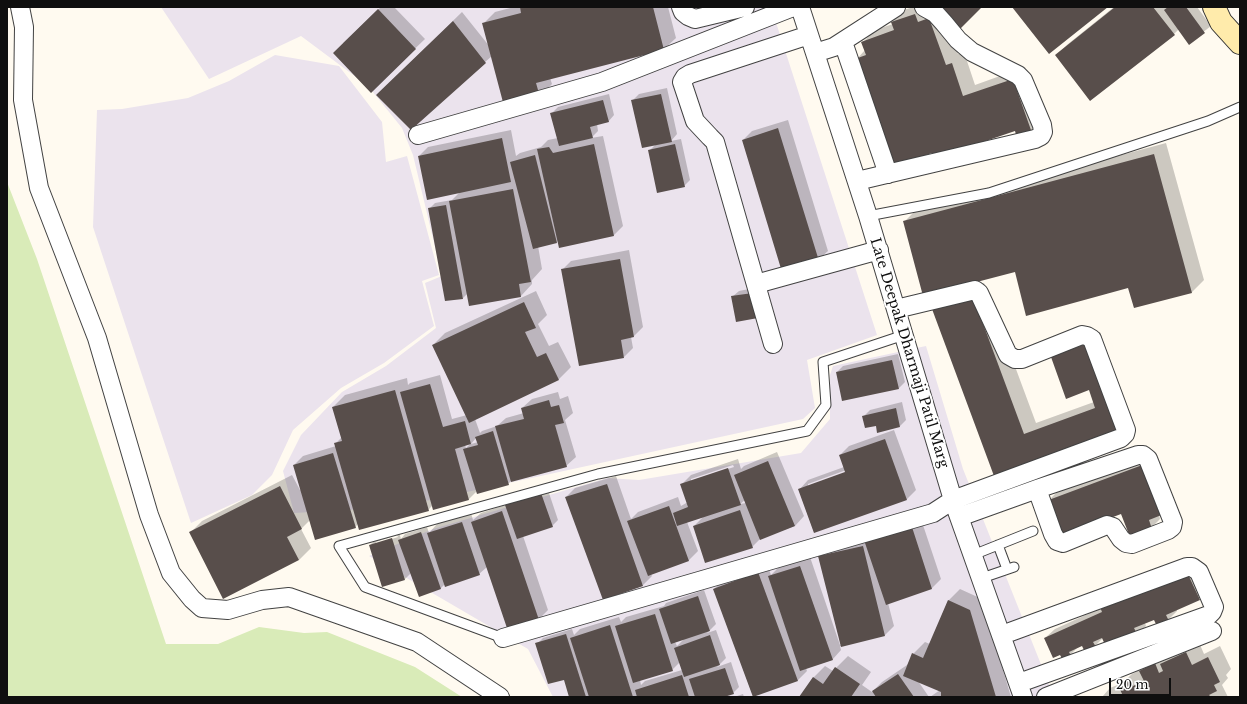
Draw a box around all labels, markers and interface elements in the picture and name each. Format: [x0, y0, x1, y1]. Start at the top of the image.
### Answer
street label: Late Deepak Dharmaji Patil Marg [866, 236, 952, 470]
scale bar [1111, 670, 1173, 696]
text: 20 m [1116, 677, 1148, 692]

